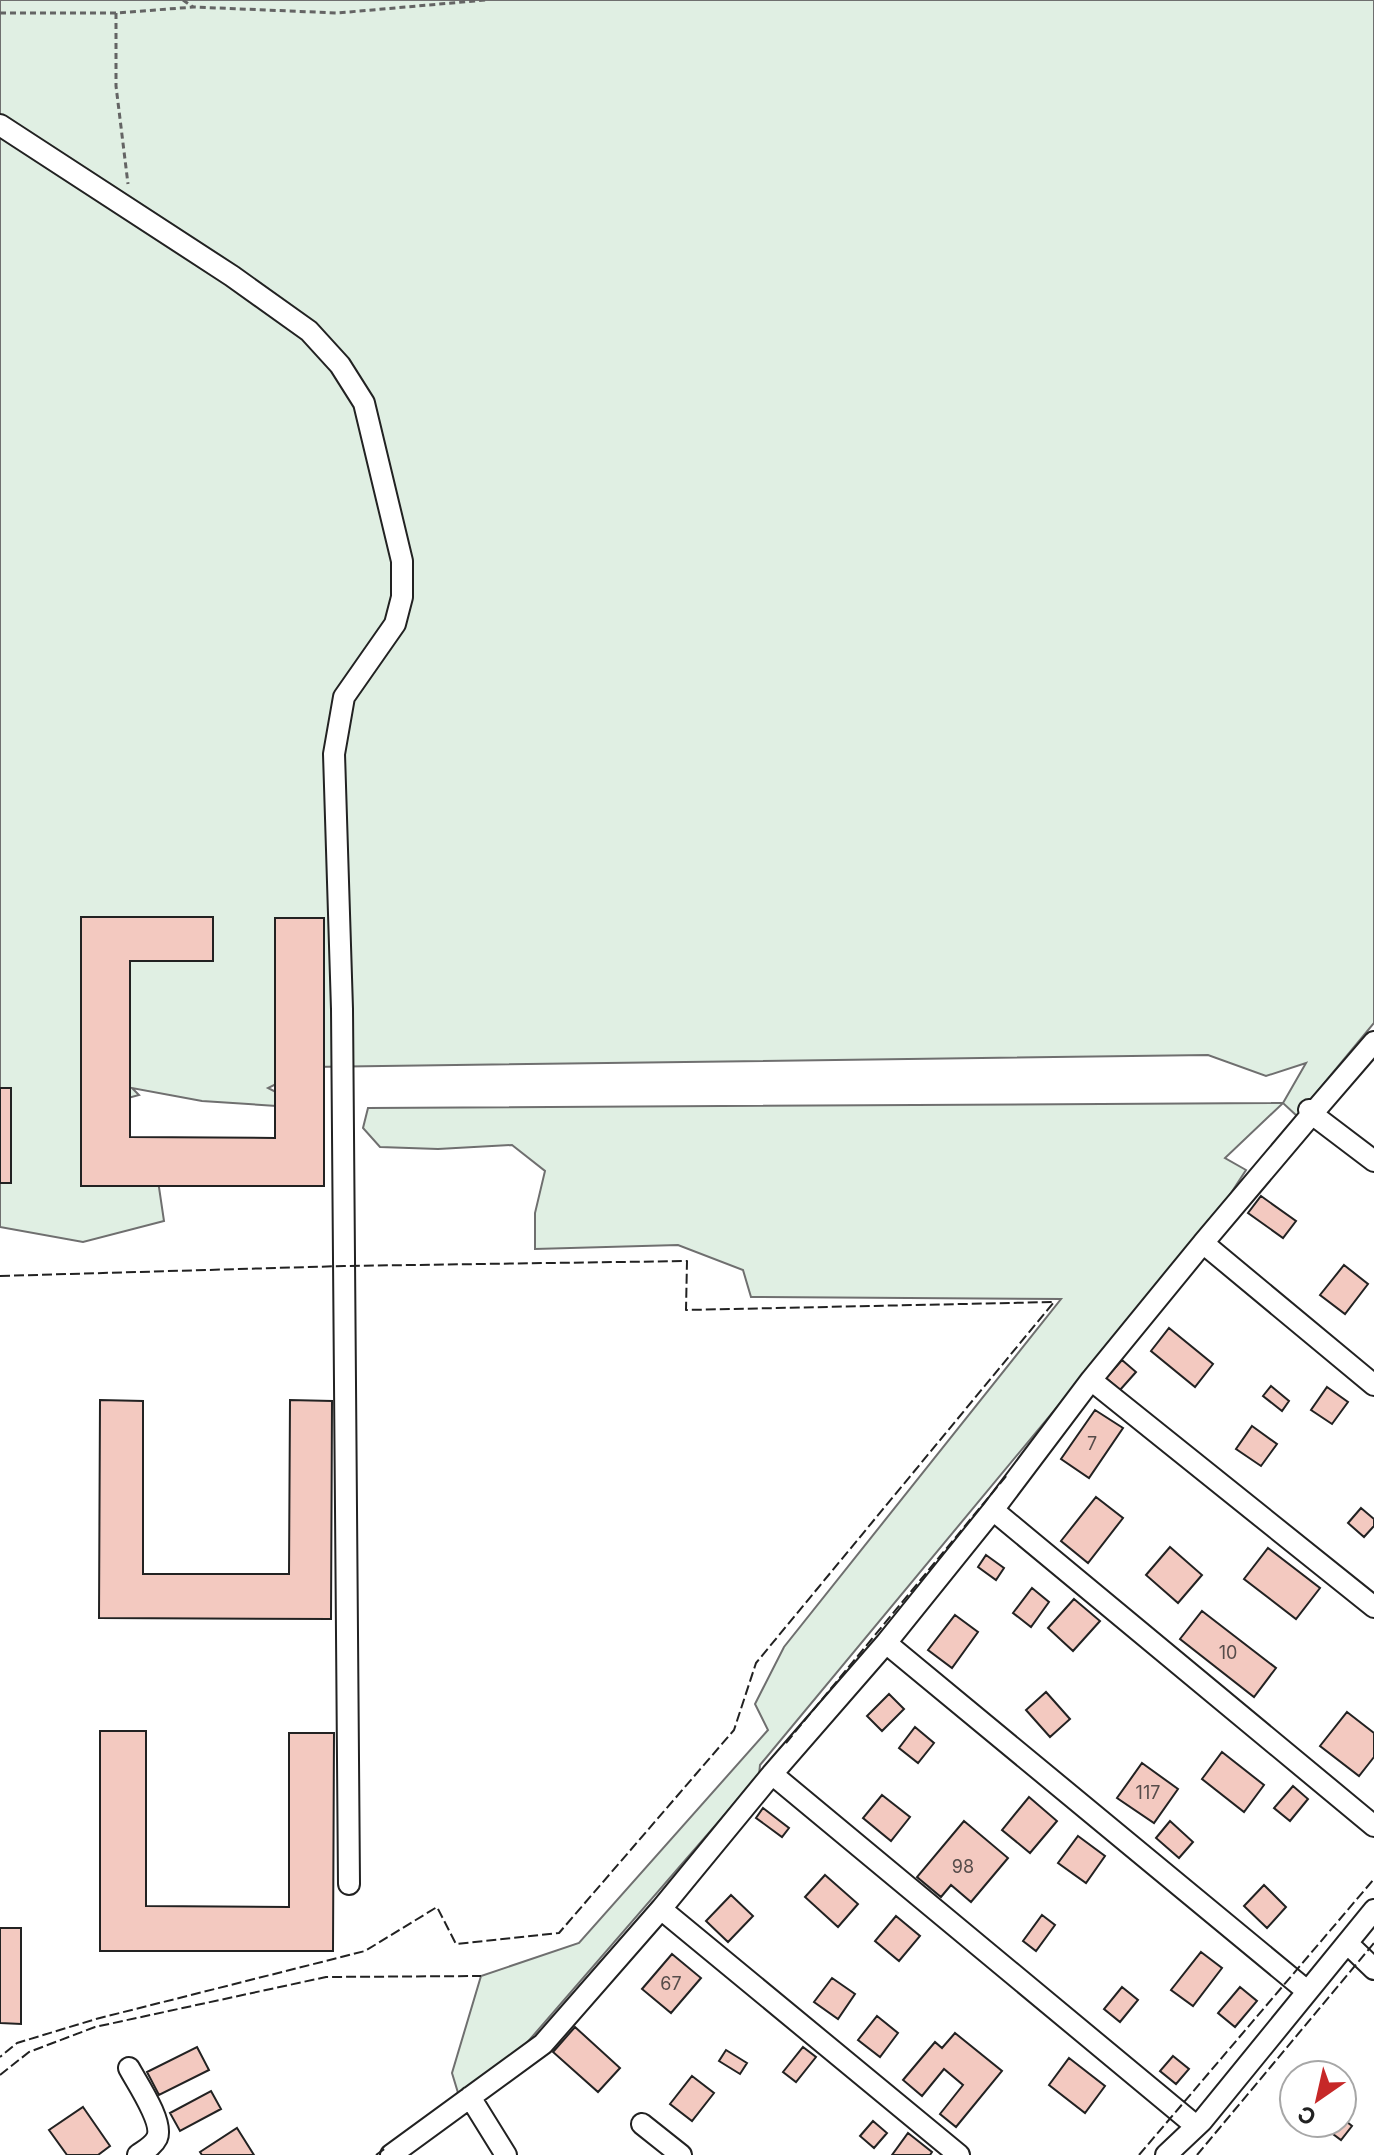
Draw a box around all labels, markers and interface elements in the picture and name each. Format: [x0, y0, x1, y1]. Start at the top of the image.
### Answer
house number: 7 [1087, 1433, 1097, 1454]
house number: 10 [1219, 1642, 1237, 1663]
house number: 117 [1136, 1782, 1160, 1803]
house number: 98 [952, 1856, 974, 1877]
house number: 67 [660, 1973, 682, 1994]
north arrow [1278, 2059, 1358, 2139]
text: С [1293, 2100, 1321, 2131]

